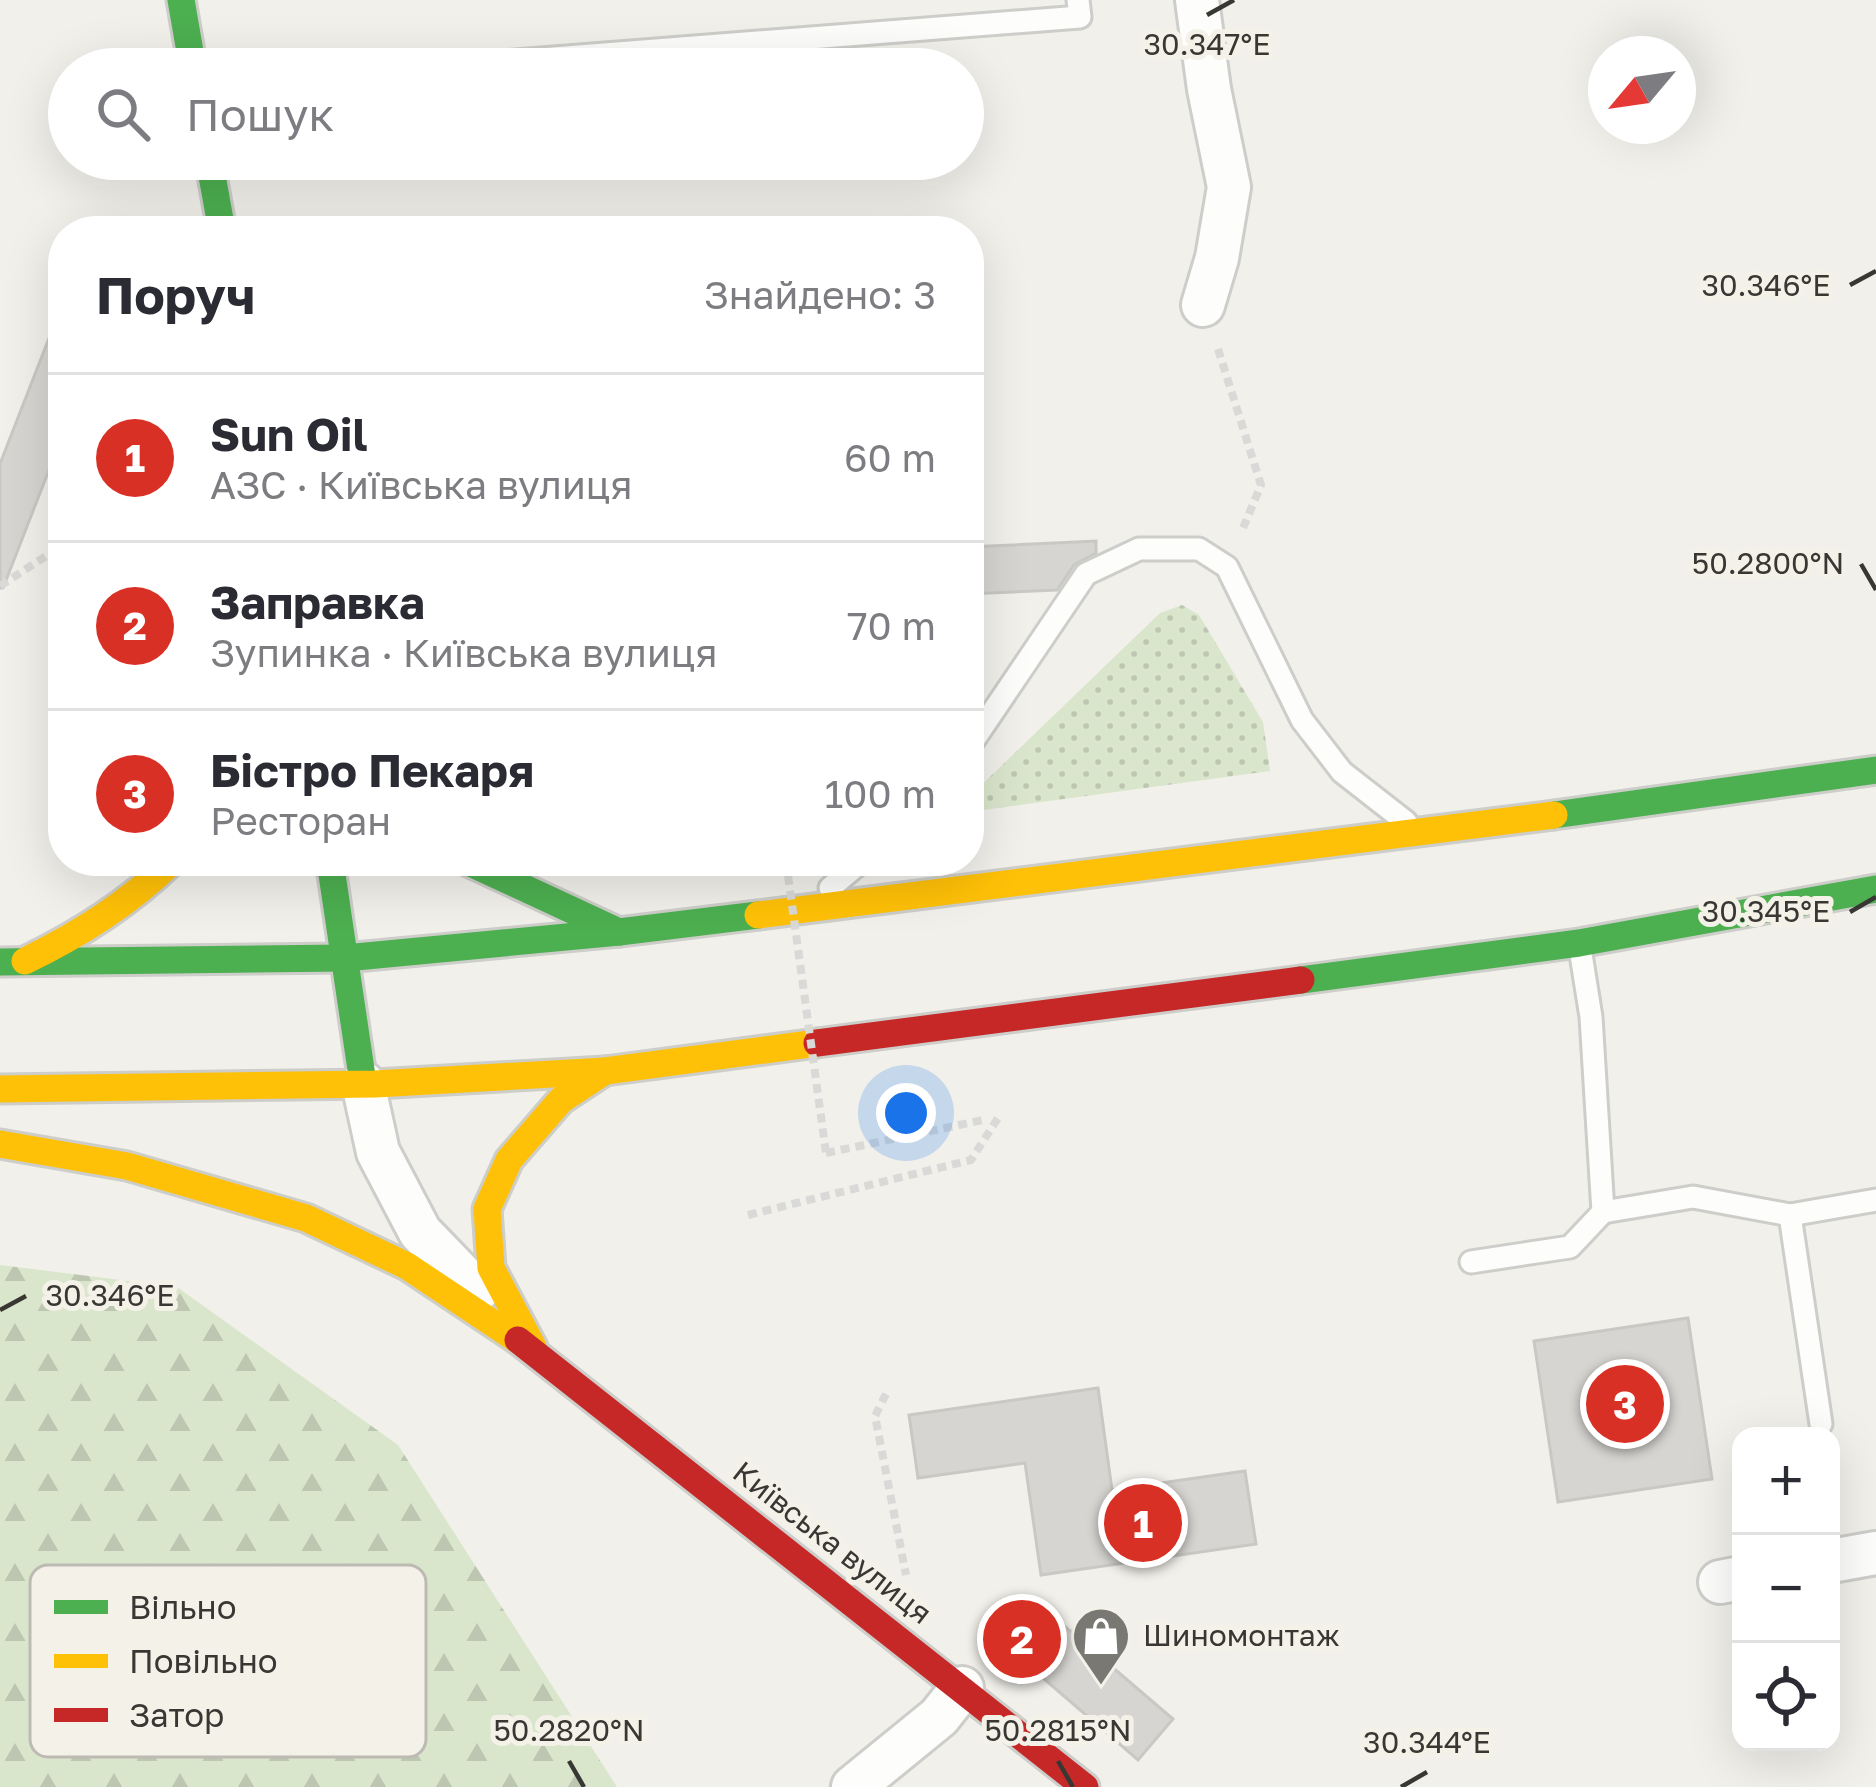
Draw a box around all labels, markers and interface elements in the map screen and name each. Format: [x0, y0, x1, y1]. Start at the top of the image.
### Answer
text: 30.347°E [1144, 26, 1270, 62]
north arrow [1588, 36, 1696, 144]
search box [48, 48, 984, 180]
icon: search [90, 81, 156, 147]
text: Пошук [186, 87, 334, 141]
text: Поруч [96, 264, 256, 325]
text: 30.346°E [1701, 267, 1831, 303]
text: Знайдено: 3 [704, 271, 936, 318]
text: Sun Oil [210, 407, 367, 461]
text: 1 [125, 434, 145, 481]
text: 60 m [844, 434, 936, 481]
text: АЗС · Київська вулиця [210, 461, 633, 508]
text: 50.2800°N [1692, 545, 1844, 581]
text: Заправка [210, 575, 425, 629]
text: 2 [123, 602, 147, 649]
text: 70 m [847, 602, 936, 649]
text: Зупинка · Київська вулиця [210, 629, 718, 676]
text: Бістро Пекаря [210, 743, 534, 797]
text: 3 [123, 770, 147, 817]
text: 100 m [824, 770, 936, 817]
text: Ресторан [210, 797, 391, 844]
text: 30.345°E [1702, 893, 1830, 929]
your location [876, 1083, 936, 1143]
text: 30.346°E [45, 1277, 175, 1313]
pin: 3 [1586, 1359, 1664, 1449]
map controls [1732, 1427, 1840, 1751]
button: + [1732, 1427, 1840, 1535]
street label: Київська вулиця [726, 1453, 939, 1631]
pin: 1 [1104, 1478, 1182, 1568]
button: − [1732, 1535, 1840, 1643]
legend [30, 1565, 426, 1757]
text: Вільно [129, 1587, 237, 1626]
pin: 2 [983, 1594, 1061, 1684]
shop icon: Шиномонтаж [1070, 1605, 1132, 1687]
place label: Шиномонтаж [1143, 1617, 1340, 1653]
text: Повільно [129, 1641, 278, 1680]
button: locate [1732, 1643, 1840, 1751]
text: Затор [129, 1695, 224, 1734]
text: 50.2820°N [493, 1712, 645, 1748]
text: 50.2815°N [984, 1712, 1132, 1748]
text: 30.344°E [1363, 1724, 1491, 1760]

